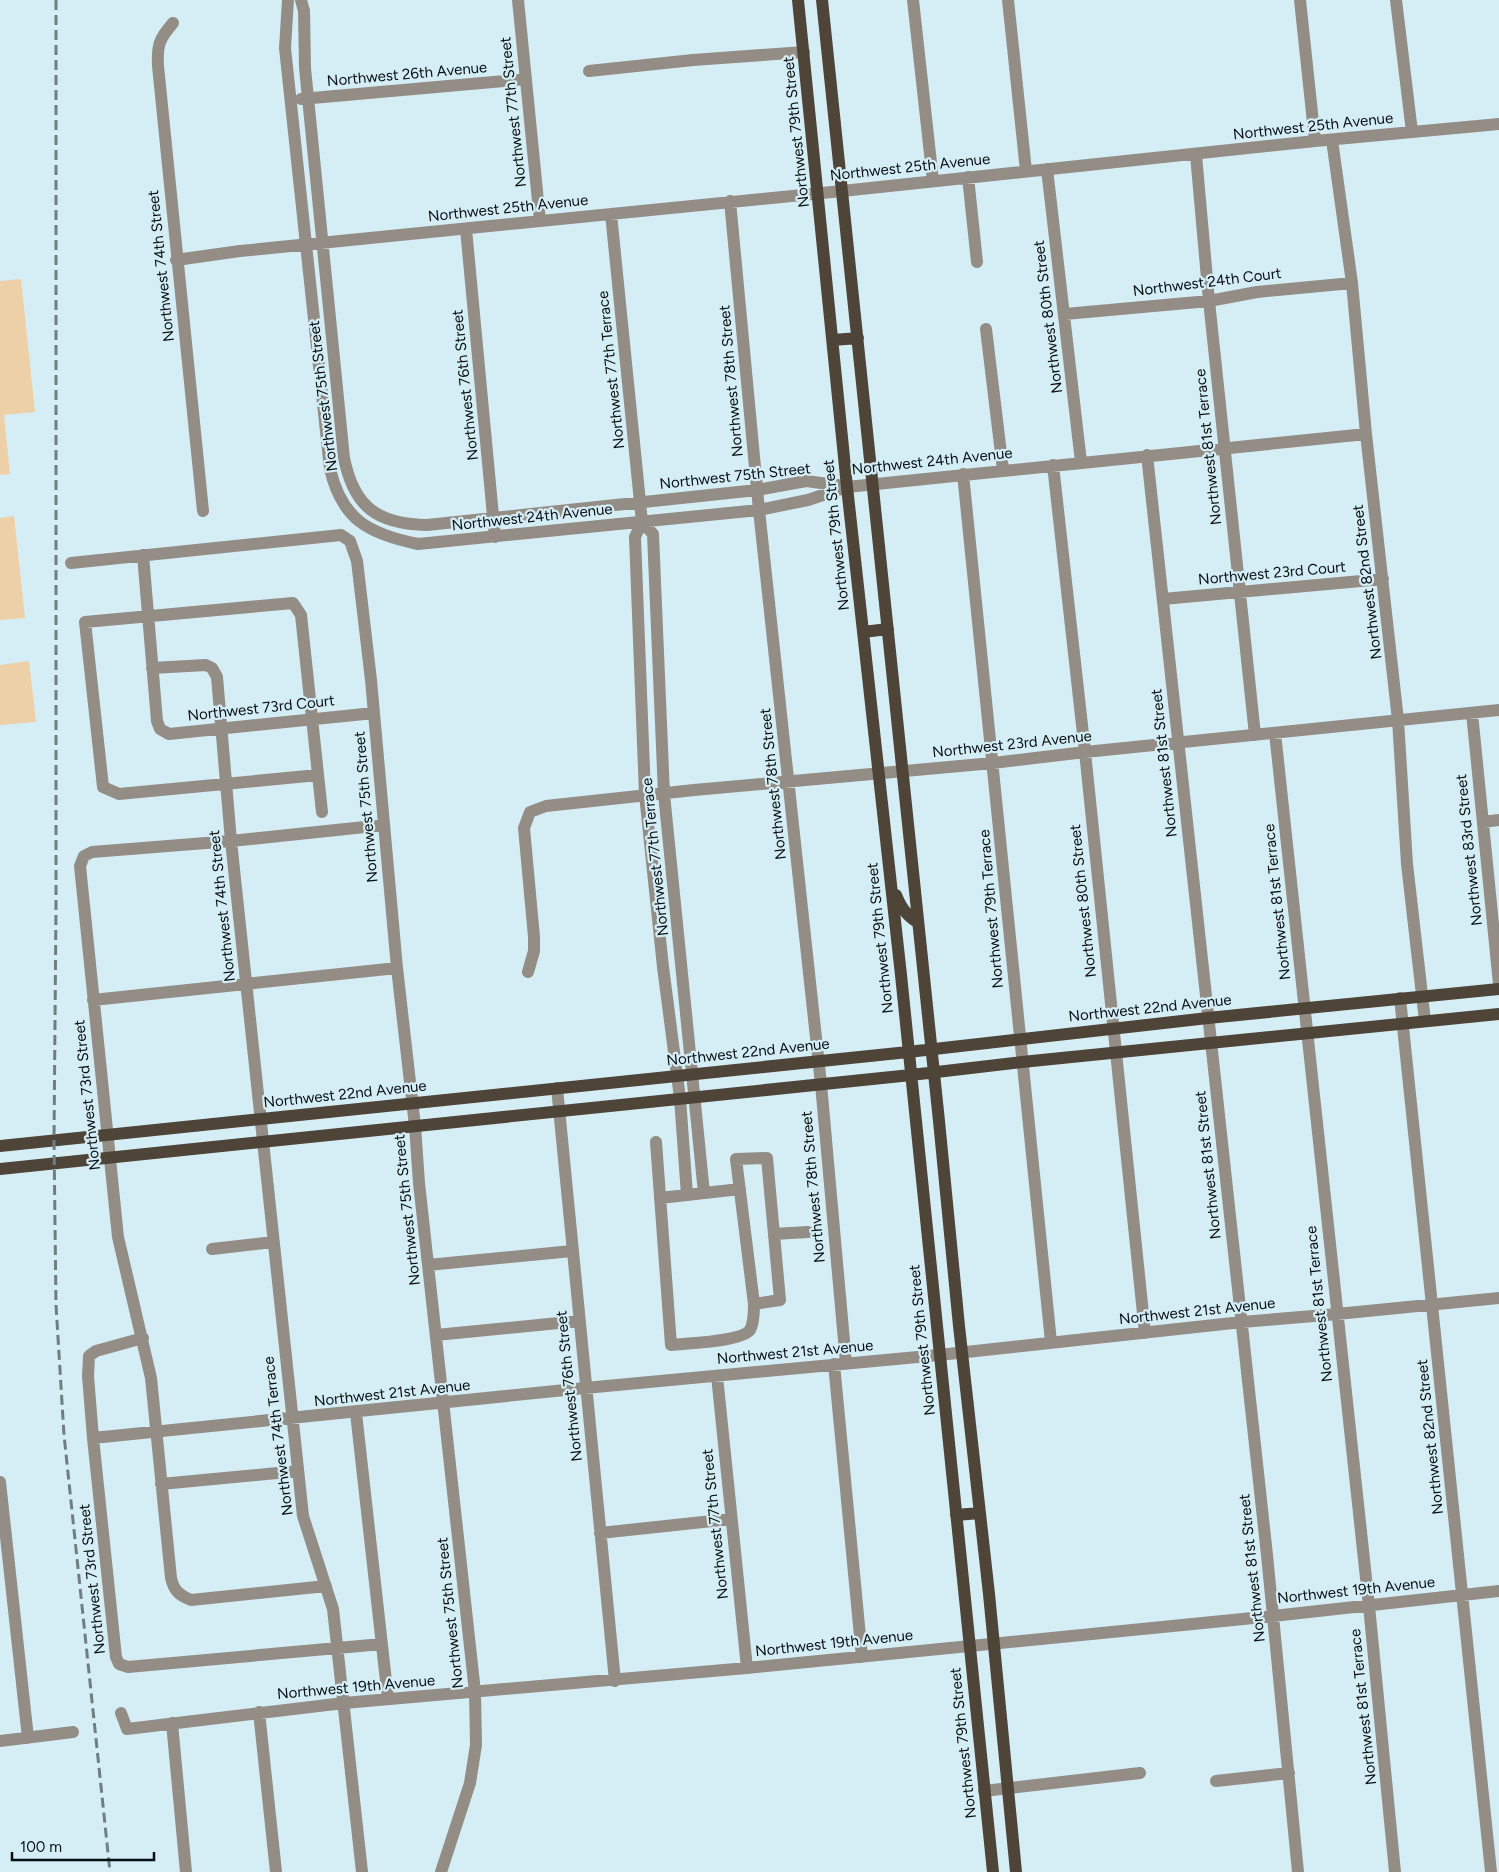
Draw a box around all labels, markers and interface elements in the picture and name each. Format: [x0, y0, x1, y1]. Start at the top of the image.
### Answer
street label: Northwest 77th Street [496, 35, 530, 188]
street label: Northwest 79th Street [779, 55, 813, 208]
street label: Northwest 26th Avenue [326, 58, 488, 90]
street label: Northwest 25th Avenue [1232, 109, 1394, 143]
street label: Northwest 25th Avenue [829, 150, 991, 184]
street label: Northwest 74th Street [144, 189, 178, 343]
street label: Northwest 25th Avenue [427, 191, 589, 225]
street label: Northwest 80th Street [1030, 239, 1066, 395]
street label: Northwest 24th Court [1132, 264, 1283, 300]
street label: Northwest 77th Terrace [594, 290, 628, 450]
street label: Northwest 78th Street [715, 304, 747, 458]
street label: Northwest 76th Street [448, 308, 482, 461]
street label: Northwest 75th Street [305, 319, 341, 472]
street label: Northwest 81st Terrace [1191, 368, 1225, 526]
street label: Northwest 24th Avenue [851, 444, 1013, 478]
street label: Northwest 79th Street [819, 458, 853, 611]
street label: Northwest 75th Street [659, 459, 812, 493]
street label: Northwest 24th Avenue [451, 500, 613, 534]
street label: Northwest 82nd Street [1349, 503, 1385, 660]
street label: Northwest 23rd Court [1197, 558, 1347, 588]
street label: Northwest 81st Street [1147, 688, 1181, 838]
street label: Northwest 73rd Court [187, 691, 336, 725]
street label: Northwest 78th Street [756, 707, 790, 861]
street label: Northwest 23rd Avenue [931, 727, 1093, 761]
street label: Northwest 75th Street [350, 730, 382, 883]
street label: Northwest 83rd Street [1452, 773, 1486, 927]
street label: Northwest 77th Terrace [638, 777, 672, 937]
street label: Northwest 80th Street [1066, 823, 1100, 979]
street label: Northwest 81st Terrace [1260, 823, 1294, 981]
street label: Northwest 74th Street [205, 829, 239, 983]
street label: Northwest 79th Terrace [975, 829, 1007, 989]
street label: Northwest 79th Street [863, 861, 897, 1014]
street label: Northwest 22nd Avenue [1068, 990, 1232, 1026]
street label: Northwest 73rd Street [70, 1019, 104, 1171]
street label: Northwest 22nd Avenue [666, 1034, 830, 1070]
street label: Northwest 22nd Avenue [263, 1076, 427, 1112]
street label: Northwest 81st Street [1191, 1090, 1225, 1240]
street label: Northwest 78th Street [797, 1110, 829, 1264]
street label: Northwest 75th Street [390, 1133, 424, 1286]
street label: Northwest 81st Terrace [1302, 1225, 1336, 1383]
street label: Northwest 79th Street [905, 1263, 939, 1416]
street label: Northwest 21st Avenue [1118, 1294, 1276, 1328]
street label: Northwest 76th Street [552, 1309, 586, 1462]
street label: Northwest 21st Avenue [716, 1336, 874, 1368]
street label: Northwest 74th Terrace [259, 1355, 297, 1517]
street label: Northwest 82nd Street [1413, 1358, 1447, 1515]
street label: Northwest 21st Avenue [313, 1376, 471, 1410]
street label: Northwest 77th Street [698, 1447, 732, 1600]
street label: Northwest 81st Street [1235, 1493, 1269, 1643]
street label: Northwest 73rd Street [75, 1503, 109, 1655]
street label: Northwest 75th Street [433, 1536, 467, 1689]
street label: Northwest 19th Avenue [1276, 1573, 1436, 1607]
street label: Northwest 19th Avenue [754, 1626, 914, 1660]
street label: Northwest 81st Terrace [1346, 1628, 1380, 1786]
street label: Northwest 79th Street [946, 1666, 980, 1819]
street label: Northwest 19th Avenue [276, 1671, 436, 1703]
scale bar [12, 1830, 155, 1862]
text: 100 m [20, 1838, 62, 1856]

